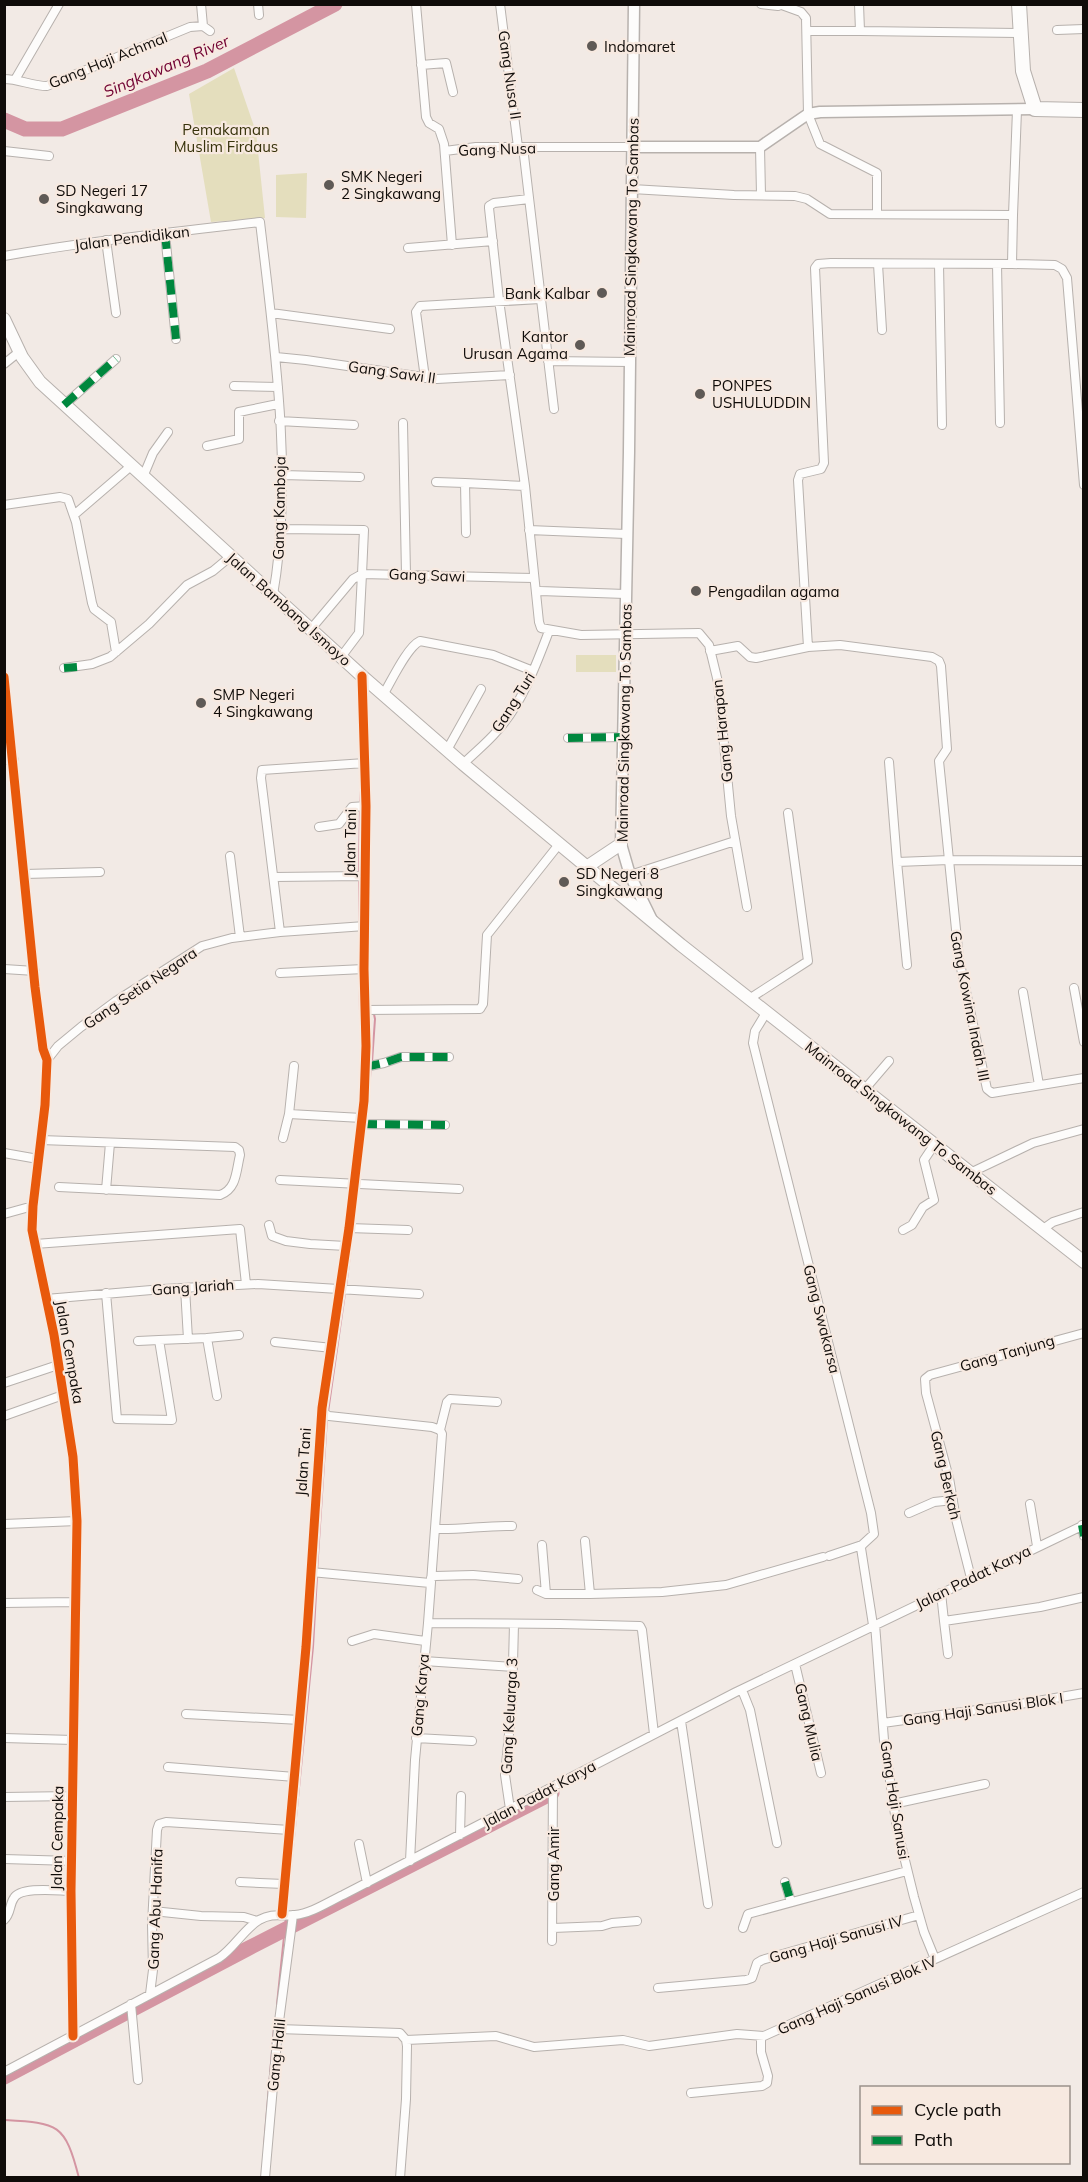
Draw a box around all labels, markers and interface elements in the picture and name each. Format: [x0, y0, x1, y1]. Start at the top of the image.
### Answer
street label: Gang Haji Achmal [46, 28, 170, 92]
street label: Gang Nusa II [494, 29, 526, 121]
water label: Singkawang River [100, 30, 233, 102]
place label: Indomaret [604, 37, 675, 56]
marker: Indomaret [585, 39, 599, 53]
street label: Mainroad Singkawang To Sambas [619, 118, 643, 356]
park label: Pemakaman Muslim Firdaus [174, 120, 278, 156]
street label: Gang Nusa [458, 138, 536, 160]
place label: SMK Negeri 2 Singkawang [341, 167, 441, 203]
marker: SMK Negeri 2 Singkawang [322, 178, 336, 192]
place label: SD Negeri 17 Singkawang [56, 181, 148, 217]
marker: SD Negeri 17 Singkawang [37, 192, 51, 206]
street label: Jalan Pendidikan [73, 221, 191, 255]
place label: Bank Kalbar [505, 284, 591, 303]
marker: Bank Kalbar [595, 286, 609, 300]
place label: Kantor Urusan Agama [463, 327, 569, 363]
marker: Kantor Urusan Agama [573, 338, 587, 352]
street label: Gang Sawi II [347, 356, 437, 388]
place label: PONPES USHULUDDIN [712, 376, 811, 412]
marker: PONPES USHULUDDIN [693, 387, 707, 401]
street label: Gang Kamboja [269, 456, 289, 560]
street label: Jalan Bambang Ismoyo [223, 548, 355, 670]
street label: Gang Sawi [388, 564, 466, 586]
place label: Pengadilan agama [708, 582, 840, 601]
marker: Pengadilan agama [689, 584, 703, 598]
street label: Mainroad Singkawang To Sambas [612, 604, 636, 842]
street label: Gang Turi [487, 668, 539, 736]
street label: Gang Harapan [707, 679, 737, 783]
place label: SMP Negeri 4 Singkawang [213, 685, 313, 721]
marker: SMP Negeri 4 Singkawang [194, 696, 208, 710]
street label: Jalan Tani [340, 809, 360, 877]
place label: SD Negeri 8 Singkawang [576, 864, 663, 900]
marker: SD Negeri 8 Singkawang [557, 875, 571, 889]
street label: Gang Kowina Indah III [946, 929, 994, 1083]
street label: Gang Setia Negara [80, 943, 200, 1033]
street label: Mainroad Singkawang To Sambas [801, 1037, 1001, 1199]
street label: Gang Swakarsa [799, 1263, 845, 1375]
street label: Gang Jariah [151, 1275, 235, 1299]
street label: Jalan Cempaka [52, 1299, 88, 1405]
street label: Gang Tanjung [958, 1330, 1056, 1376]
street label: Jalan Tani [291, 1427, 315, 1497]
street label: Gang Berkah [927, 1429, 965, 1521]
street label: Jalan Padat Karya [912, 1541, 1034, 1613]
street label: Gang Karya [407, 1653, 433, 1737]
street label: Gang Keluarga 3 [496, 1657, 522, 1775]
street label: Gang Mulia [791, 1681, 827, 1763]
street label: Gang Haji Sanusi Blok I [902, 1688, 1064, 1730]
street label: Gang Haji Sanusi [876, 1739, 914, 1861]
street label: Jalan Padat Karya [479, 1756, 599, 1832]
street label: Jalan Cempaka [47, 1785, 67, 1891]
street label: Gang Amir [544, 1826, 563, 1901]
street label: Gang Abu Hanifa [143, 1848, 167, 1970]
street label: Gang Haji Sanusi IV [767, 1911, 906, 1967]
street label: Gang Haji Sanusi Blok IV [774, 1951, 940, 2039]
street label: Gang Halil [263, 2018, 289, 2092]
legend [860, 2086, 1070, 2164]
text: Cycle path [914, 2098, 1001, 2121]
text: Path [914, 2128, 953, 2151]

